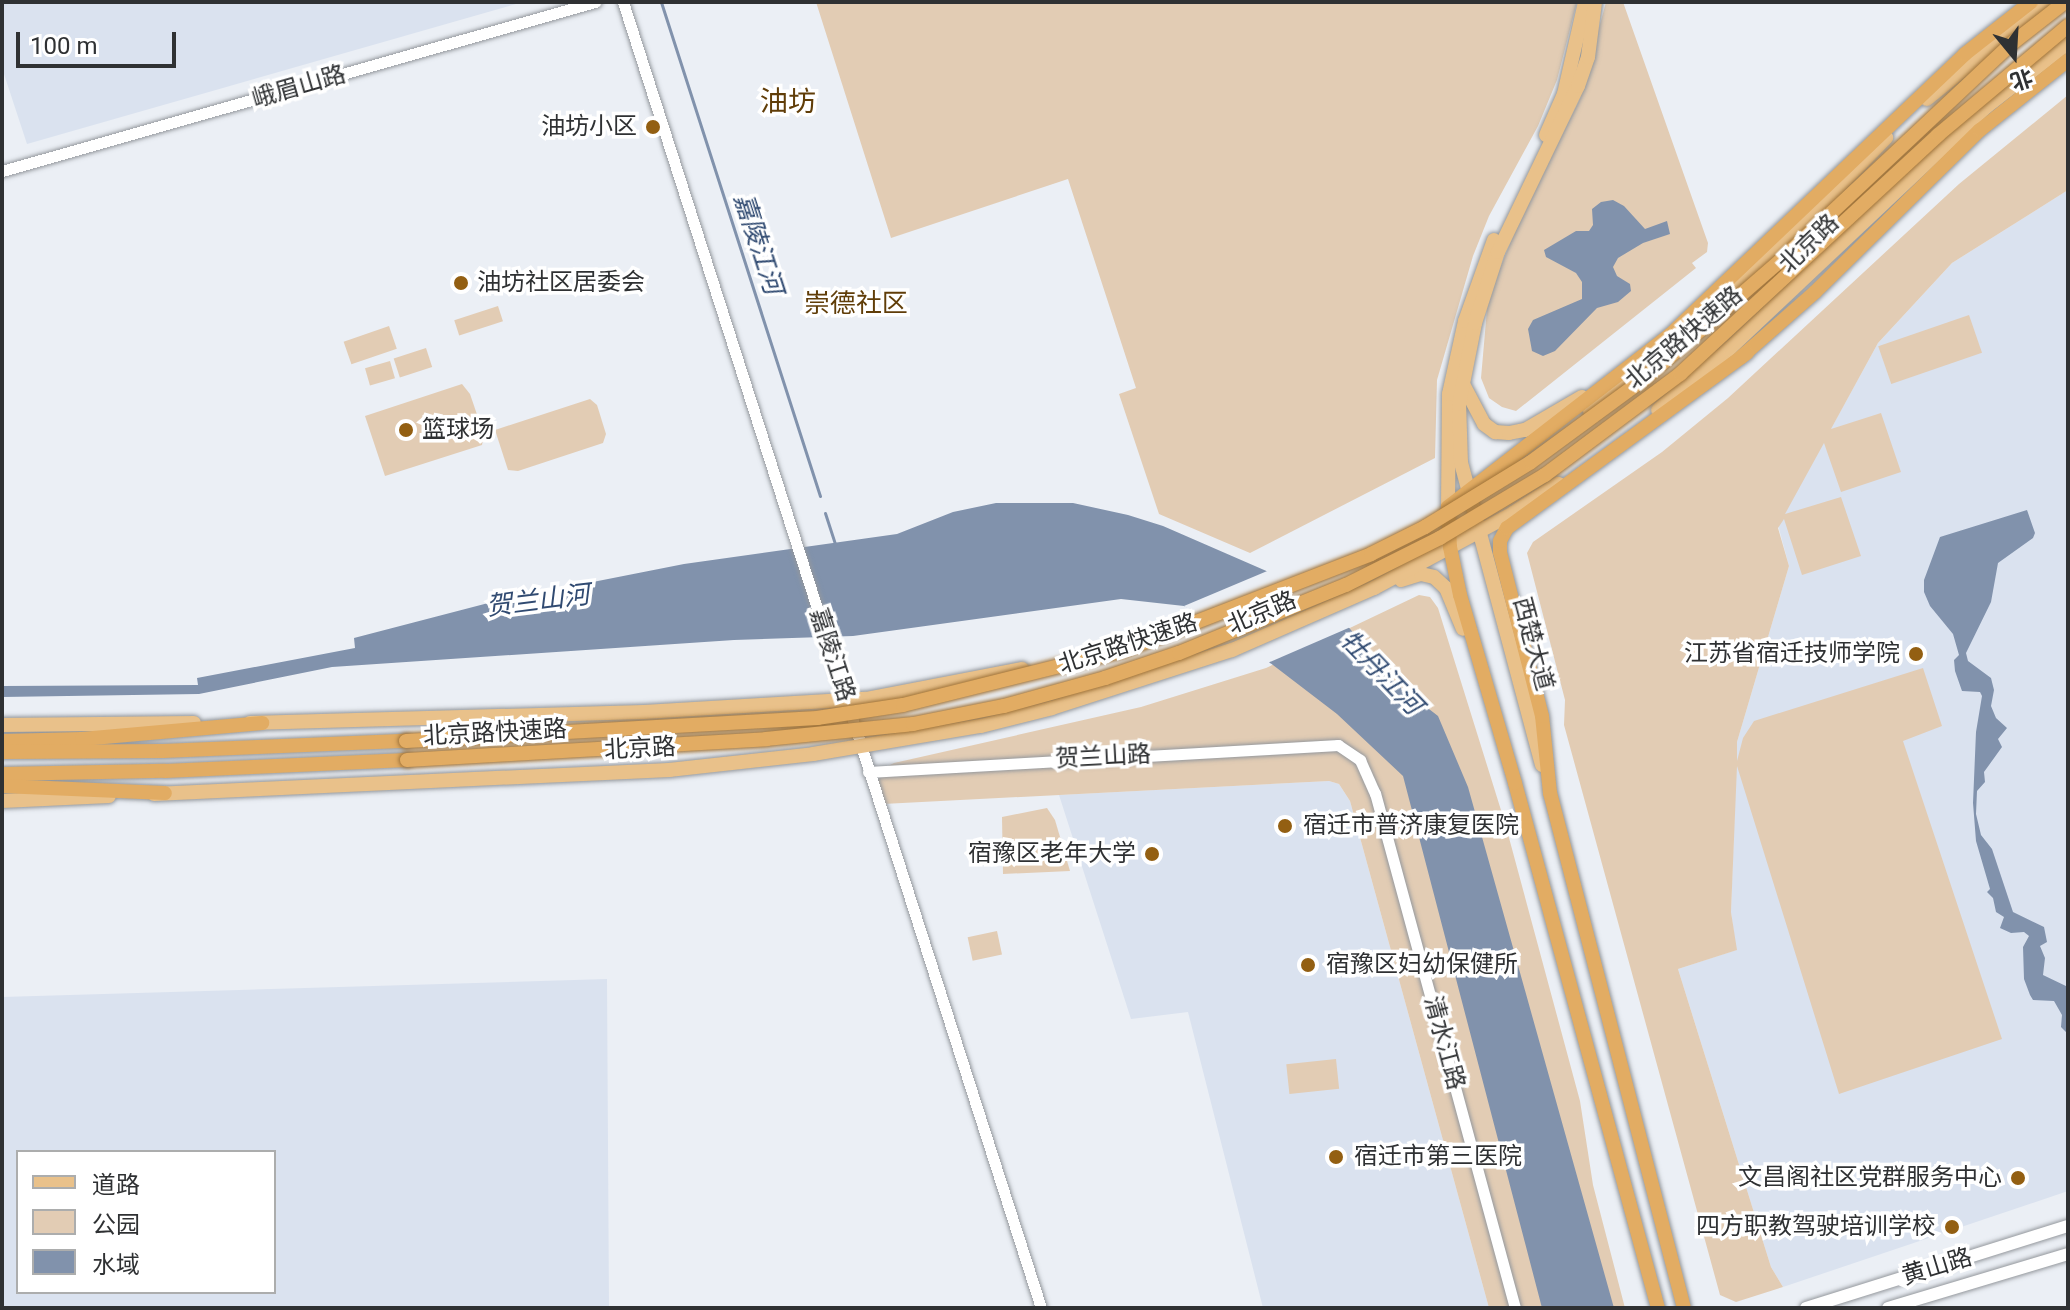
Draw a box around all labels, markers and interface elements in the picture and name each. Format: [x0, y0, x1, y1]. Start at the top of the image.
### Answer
scale bar [20, 16, 180, 66]
north arrow [1974, 16, 2054, 96]
text: 100 m [30, 32, 97, 60]
street label: 峨眉山路 [249, 60, 349, 114]
text: 北 [2007, 64, 2036, 95]
district label: 油坊 [760, 85, 816, 119]
place label: 油坊小区 [541, 113, 637, 141]
marker: 油坊小区 [644, 118, 662, 136]
water label: 嘉陵江河 [727, 190, 789, 298]
street label: 北京路 [1773, 209, 1845, 279]
place label: 油坊社区居委会 [477, 269, 645, 297]
marker: 油坊社区居委会 [452, 274, 470, 292]
street label: 北京路快速路 [1620, 281, 1748, 395]
district label: 崇德社区 [804, 288, 908, 320]
place label: 篮球场 [422, 416, 494, 444]
marker: 篮球场 [397, 421, 415, 439]
water label: 贺兰山河 [484, 579, 592, 623]
street label: 北京路 [1223, 586, 1301, 640]
street label: 西楚大道 [1507, 594, 1559, 694]
street label: 嘉陵江路 [803, 605, 861, 705]
street label: 北京路快速路 [1055, 608, 1201, 680]
water label: 牡丹江河 [1334, 625, 1428, 721]
place label: 江苏省宿迁技师学院 [1684, 640, 1900, 668]
marker: 江苏省宿迁技师学院 [1907, 645, 1925, 663]
street label: 北京路快速路 [422, 715, 568, 751]
street label: 北京路 [603, 733, 677, 765]
street label: 贺兰山路 [1054, 740, 1152, 774]
place label: 宿迁市普济康复医院 [1303, 812, 1519, 840]
marker: 宿迁市普济康复医院 [1274, 815, 1296, 837]
place label: 宿豫区老年大学 [968, 840, 1136, 868]
marker: 宿豫区老年大学 [1143, 845, 1161, 863]
place label: 宿豫区妇幼保健所 [1326, 951, 1518, 979]
marker: 宿豫区妇幼保健所 [1297, 954, 1319, 976]
street label: 清水江路 [1418, 993, 1470, 1093]
place label: 宿迁市第三医院 [1354, 1143, 1522, 1171]
marker: 宿迁市第三医院 [1325, 1146, 1347, 1168]
legend [16, 1150, 276, 1294]
place label: 文昌阁社区党群服务中心 [1738, 1164, 2002, 1192]
marker: 文昌阁社区党群服务中心 [2009, 1169, 2027, 1187]
text: 道路 [92, 1171, 140, 1199]
text: 公园 [92, 1211, 140, 1239]
place label: 四方职教驾驶培训学校 [1696, 1213, 1936, 1241]
marker: 四方职教驾驶培训学校 [1943, 1218, 1961, 1236]
street label: 黄山路 [1898, 1243, 1976, 1291]
text: 水域 [92, 1251, 140, 1279]

